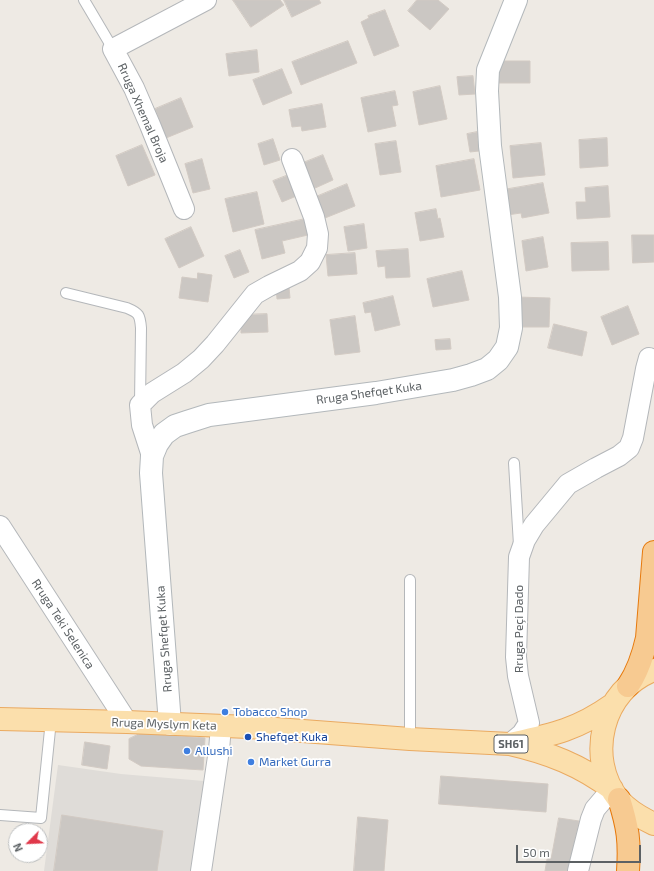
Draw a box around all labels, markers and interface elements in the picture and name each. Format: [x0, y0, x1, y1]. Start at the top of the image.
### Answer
street label: Rruga Xhemal Broja [115, 61, 171, 165]
street label: Rruga Shefqet Kuka [315, 378, 423, 408]
street label: Rruga Teki Selenica [29, 576, 97, 672]
street label: Rruga Shefqet Kuka [153, 585, 175, 693]
street label: Rruga Peçi Dado [512, 585, 526, 673]
place label: Tobacco Shop [233, 705, 307, 719]
marker: Tobacco Shop [220, 707, 230, 717]
street label: Rruga Myslym Keta [111, 715, 217, 733]
place label: Shefqet Kuka [256, 730, 328, 744]
marker: Shefqet Kuka [243, 732, 253, 742]
road number: SH61 [494, 735, 528, 753]
place label: Allushi [195, 744, 232, 758]
marker: Allushi [182, 746, 192, 756]
place label: Market Gurra [259, 755, 331, 769]
marker: Market Gurra [246, 757, 256, 767]
north arrow [8, 823, 48, 863]
scale bar [518, 837, 643, 863]
text: N [10, 841, 25, 854]
text: 50 m [523, 845, 550, 859]

